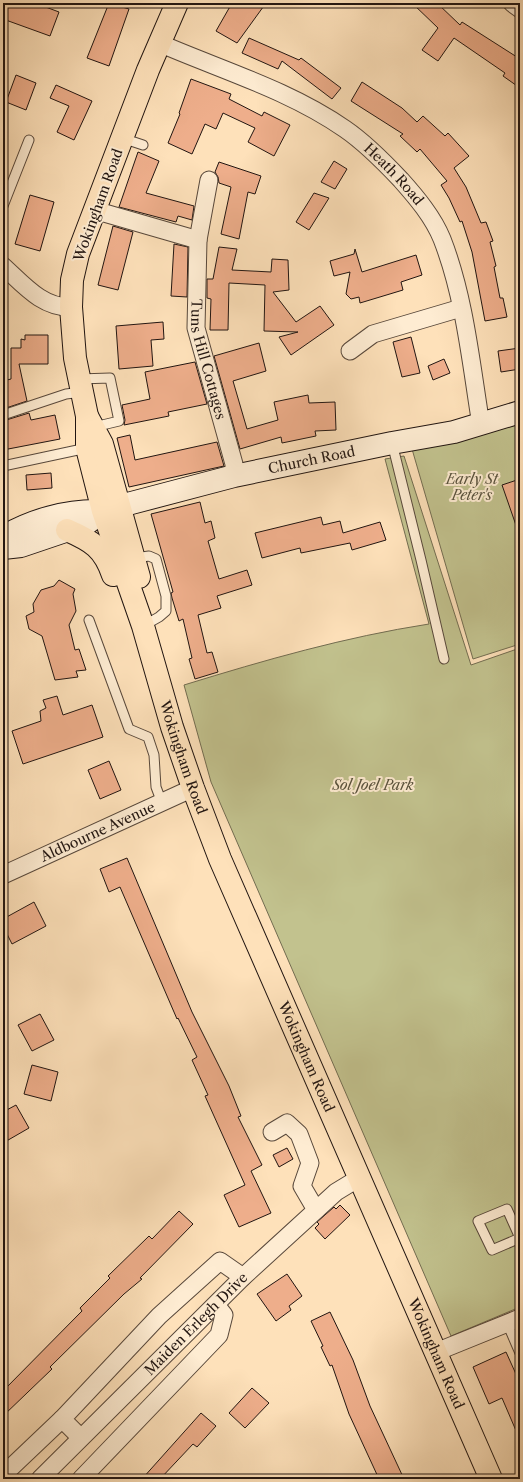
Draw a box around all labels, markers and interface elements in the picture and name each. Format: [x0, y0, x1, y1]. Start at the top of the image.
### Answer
street label: Heath Road [360, 139, 428, 209]
street label: Wokingham Road [69, 146, 127, 265]
street label: Tuns Hill Cottages [187, 299, 230, 421]
street label: Church Road [266, 442, 357, 478]
park label: Early St Peter's [445, 470, 499, 504]
street label: Wokingham Road [156, 697, 211, 817]
park label: Sol Joel Park [331, 776, 414, 794]
street label: Aldbourne Avenue [36, 798, 158, 866]
street label: Wokingham Road [274, 998, 339, 1115]
street label: Maiden Erlegh Drive [141, 1269, 251, 1379]
street label: Wokingham Road [404, 1295, 468, 1412]

